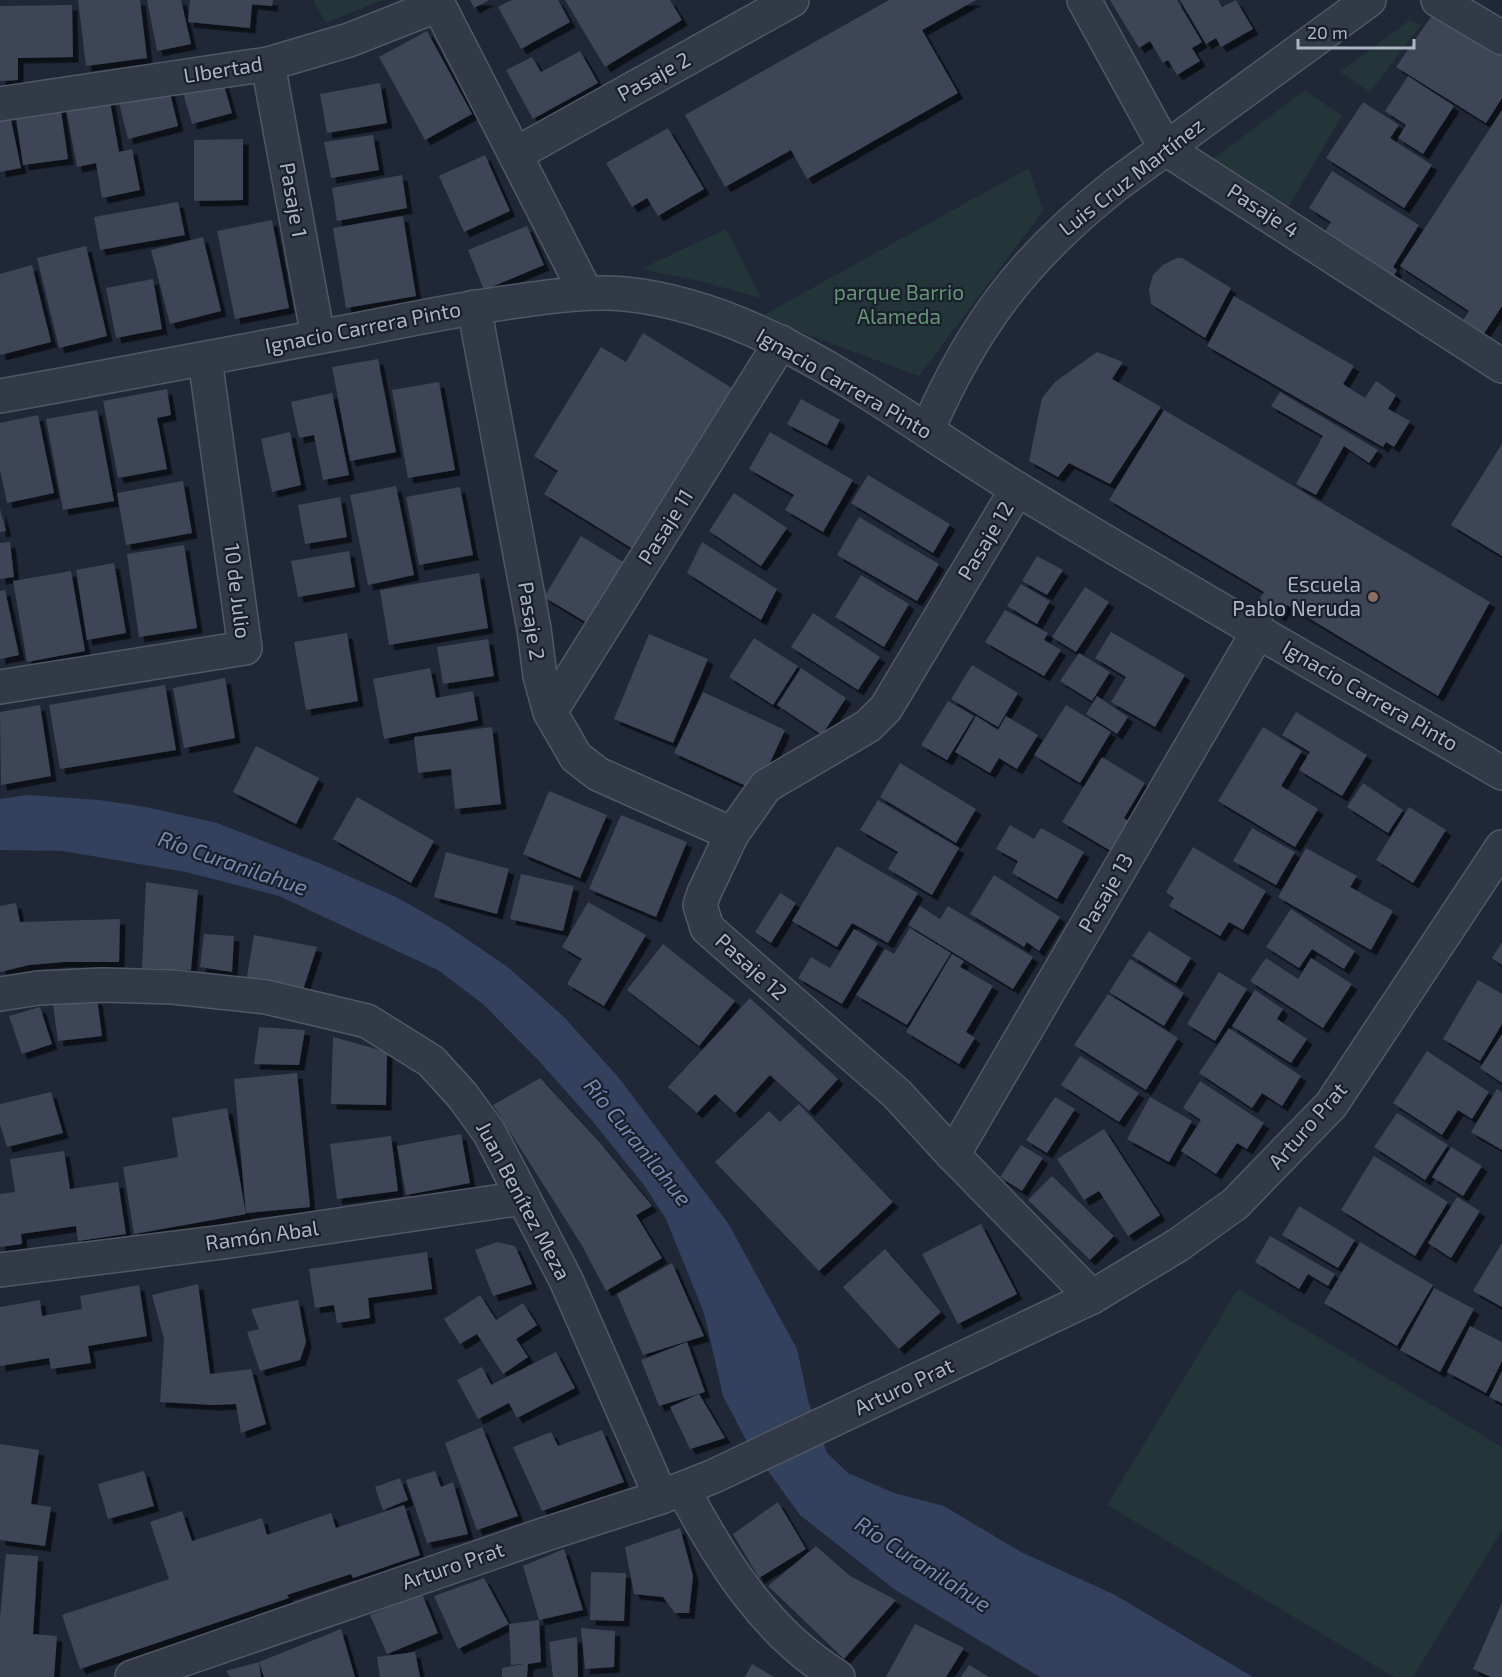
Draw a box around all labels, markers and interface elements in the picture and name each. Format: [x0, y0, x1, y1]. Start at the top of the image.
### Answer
scale bar [1298, 12, 1414, 50]
text: 20 m [1307, 21, 1348, 43]
street label: Pasaje 2 [613, 46, 694, 107]
street label: LIbertad [182, 50, 264, 87]
street label: Luis Cruz Martínez [1054, 112, 1208, 240]
street label: Pasaje 1 [275, 160, 313, 239]
street label: Pasaje 4 [1223, 177, 1304, 243]
park label: parque Barrio Alameda [834, 279, 964, 328]
street label: Ignacio Carrera Pinto [263, 295, 463, 358]
street label: Ignacio Carrera Pinto [752, 322, 937, 443]
street label: Pasaje 11 [632, 484, 698, 569]
street label: Pasaje 12 [951, 496, 1019, 585]
street label: 10 de Julio [220, 542, 257, 640]
place label: Escuela Pablo Neruda [1232, 571, 1361, 620]
street label: Pasaje 2 [513, 580, 551, 662]
marker: Escuela Pablo Neruda [1366, 590, 1380, 604]
street label: Ignacio Carrera Pinto [1278, 634, 1463, 755]
water label: Río Curanilahue [155, 824, 312, 900]
street label: Pasaje 13 [1072, 848, 1138, 937]
street label: Pasaje 12 [710, 927, 793, 1005]
water label: Río Curanilahue [579, 1072, 698, 1211]
street label: Arturo Prat [1262, 1077, 1351, 1173]
street label: Juan Benítez Meza [472, 1117, 577, 1284]
street label: Ramón Abal [204, 1214, 321, 1255]
street label: Arturo Prat [850, 1352, 957, 1419]
water label: Río Curanilahue [851, 1510, 996, 1617]
street label: Arturo Prat [398, 1535, 507, 1594]

